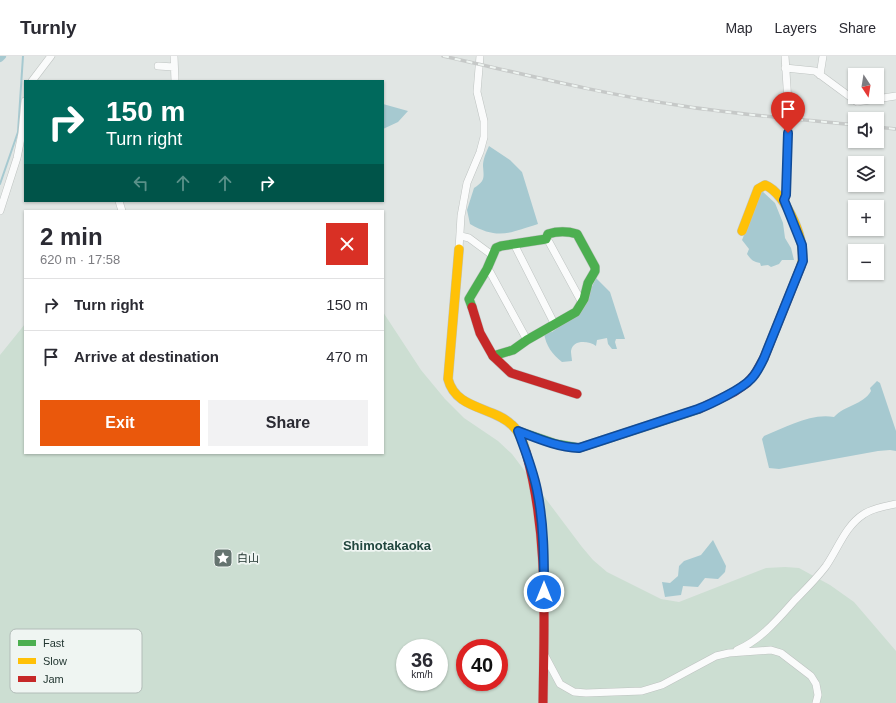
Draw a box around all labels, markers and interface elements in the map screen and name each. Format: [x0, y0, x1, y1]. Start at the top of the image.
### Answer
text: Turnly [20, 17, 77, 38]
text: Map [725, 20, 753, 36]
text: Layers [775, 20, 817, 36]
text: Share [839, 20, 876, 36]
north arrow [848, 68, 884, 104]
map controls [848, 68, 884, 280]
pin [771, 92, 805, 133]
icon: right [40, 96, 92, 148]
text: 150 m [106, 96, 185, 127]
icon: arrive [777, 98, 799, 120]
button: sound [848, 112, 884, 148]
text: Turn right [106, 129, 182, 149]
button: layers [848, 156, 884, 192]
icon: left [130, 172, 152, 194]
icon: ahead [172, 172, 194, 194]
icon: ahead [214, 172, 236, 194]
icon: right [256, 172, 278, 194]
button: + [848, 200, 884, 236]
text: 2 min [40, 223, 103, 250]
button: close [326, 223, 368, 265]
button: − [848, 244, 884, 280]
text: 620 m · 17:58 [40, 252, 120, 267]
icon: right [40, 294, 62, 316]
text: Turn right [74, 296, 144, 313]
text: 150 m [326, 296, 368, 313]
icon: arrive [40, 346, 62, 368]
text: Arrive at destination [74, 348, 219, 365]
text: 470 m [326, 348, 368, 365]
button: Exit [40, 400, 200, 446]
button: Share [208, 400, 368, 446]
district label: Shimotakaoka [343, 538, 432, 553]
place icon: 白山 [212, 547, 234, 569]
place label: 白山 [237, 552, 259, 564]
position arrow [523, 571, 565, 613]
legend [10, 629, 142, 693]
text: Fast [43, 637, 64, 649]
speed limit sign: 40 [456, 639, 508, 691]
text: 36 [411, 649, 433, 671]
text: Slow [43, 655, 67, 667]
text: km/h [411, 669, 433, 680]
text: Jam [43, 673, 64, 685]

